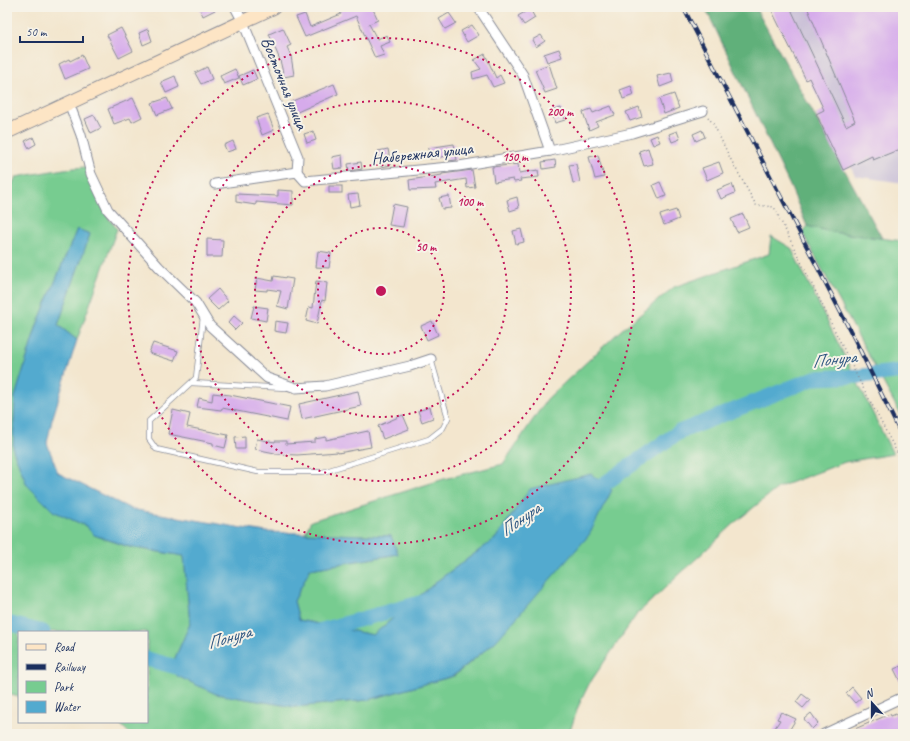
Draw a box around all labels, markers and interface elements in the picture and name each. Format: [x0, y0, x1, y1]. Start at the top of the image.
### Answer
scale bar [20, 18, 83, 44]
text: 50 m [26, 24, 48, 40]
street label: Восточная улица [256, 34, 313, 134]
text: 200 m [547, 104, 574, 120]
street label: Набережная улица [370, 138, 475, 169]
text: 150 m [502, 149, 529, 165]
text: 100 m [457, 194, 484, 210]
text: 50 m [416, 239, 437, 255]
centre of rings [374, 284, 388, 298]
water label: Понура [811, 345, 860, 373]
water label: Понура [495, 496, 547, 541]
water label: Понура [205, 620, 256, 654]
legend [18, 631, 148, 723]
text: Road [54, 639, 76, 655]
text: Railway [54, 659, 86, 675]
text: Park [54, 679, 75, 695]
north arrow [852, 683, 892, 723]
text: N [863, 685, 876, 701]
text: Water [54, 699, 82, 715]

